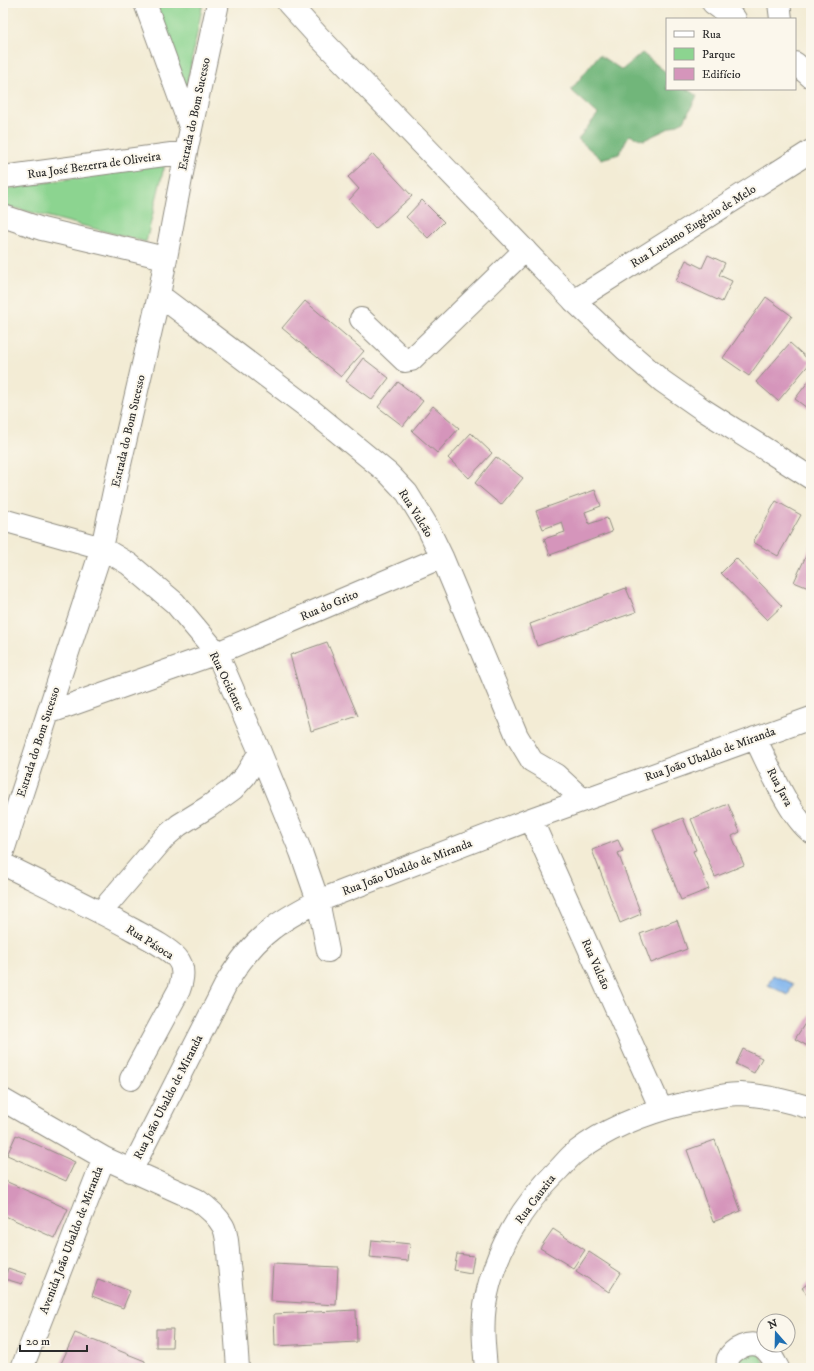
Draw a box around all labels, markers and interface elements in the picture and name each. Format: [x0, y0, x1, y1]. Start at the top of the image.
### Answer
legend [666, 18, 796, 90]
text: Rua [702, 27, 722, 42]
text: Parque [702, 47, 735, 62]
street label: Estrada do Bom Sucesso [175, 56, 214, 172]
text: Edifício [702, 67, 741, 82]
street label: Rua José Bezerra de Oliveira [27, 149, 162, 182]
street label: Rua Luciano Eugênio de Melo [628, 181, 759, 271]
street label: Estrada do Bom Sucesso [108, 373, 149, 489]
street label: Rua Vulcão [395, 486, 436, 540]
street label: Rua do Grito [298, 586, 361, 624]
street label: Rua Ocidente [206, 649, 247, 713]
street label: Estrada do Bom Sucesso [14, 685, 63, 799]
street label: Rua João Ubaldo de Miranda [643, 724, 778, 785]
street label: Rua Java [763, 765, 796, 810]
street label: Rua João Ubaldo de Miranda [340, 835, 475, 899]
street label: Rua Pásoca [123, 922, 177, 963]
street label: Rua Vulcão [578, 937, 613, 992]
street label: Rua João Ubaldo de Miranda [130, 1032, 207, 1162]
street label: Avenida João Ubaldo de Miranda [36, 1163, 107, 1316]
street label: Rua Cauxita [512, 1171, 559, 1227]
north arrow [756, 1313, 796, 1353]
text: N [766, 1316, 780, 1333]
scale bar [20, 1327, 87, 1353]
text: 20 m [26, 1334, 50, 1349]

